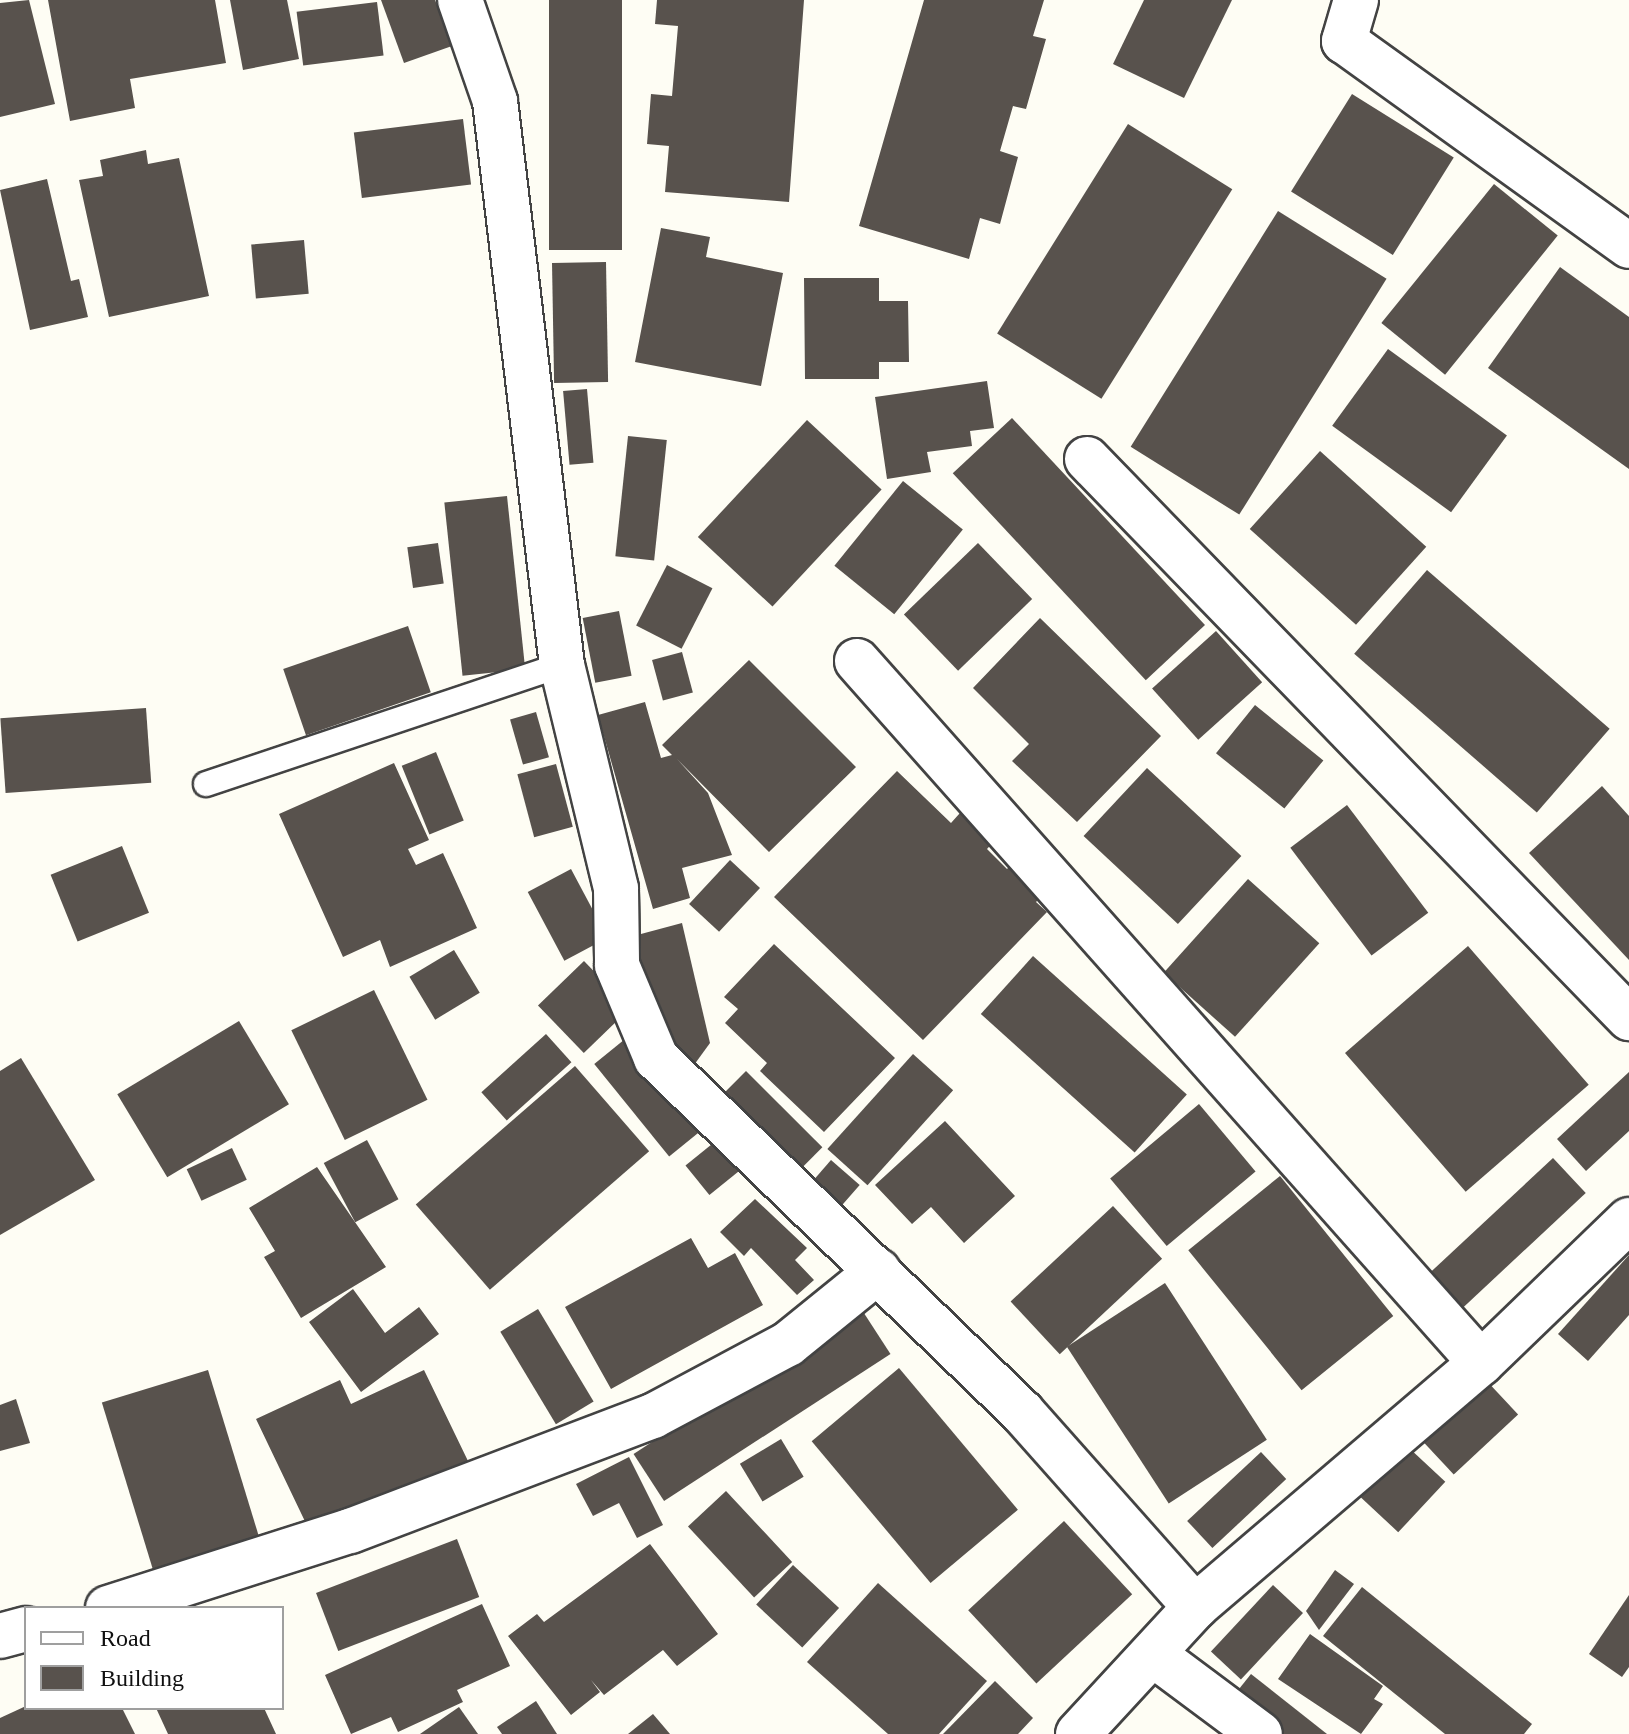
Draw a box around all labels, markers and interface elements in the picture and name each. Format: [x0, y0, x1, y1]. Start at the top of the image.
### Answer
legend [24, 1606, 284, 1710]
text: Road [100, 1625, 151, 1651]
text: Building [100, 1665, 184, 1691]

